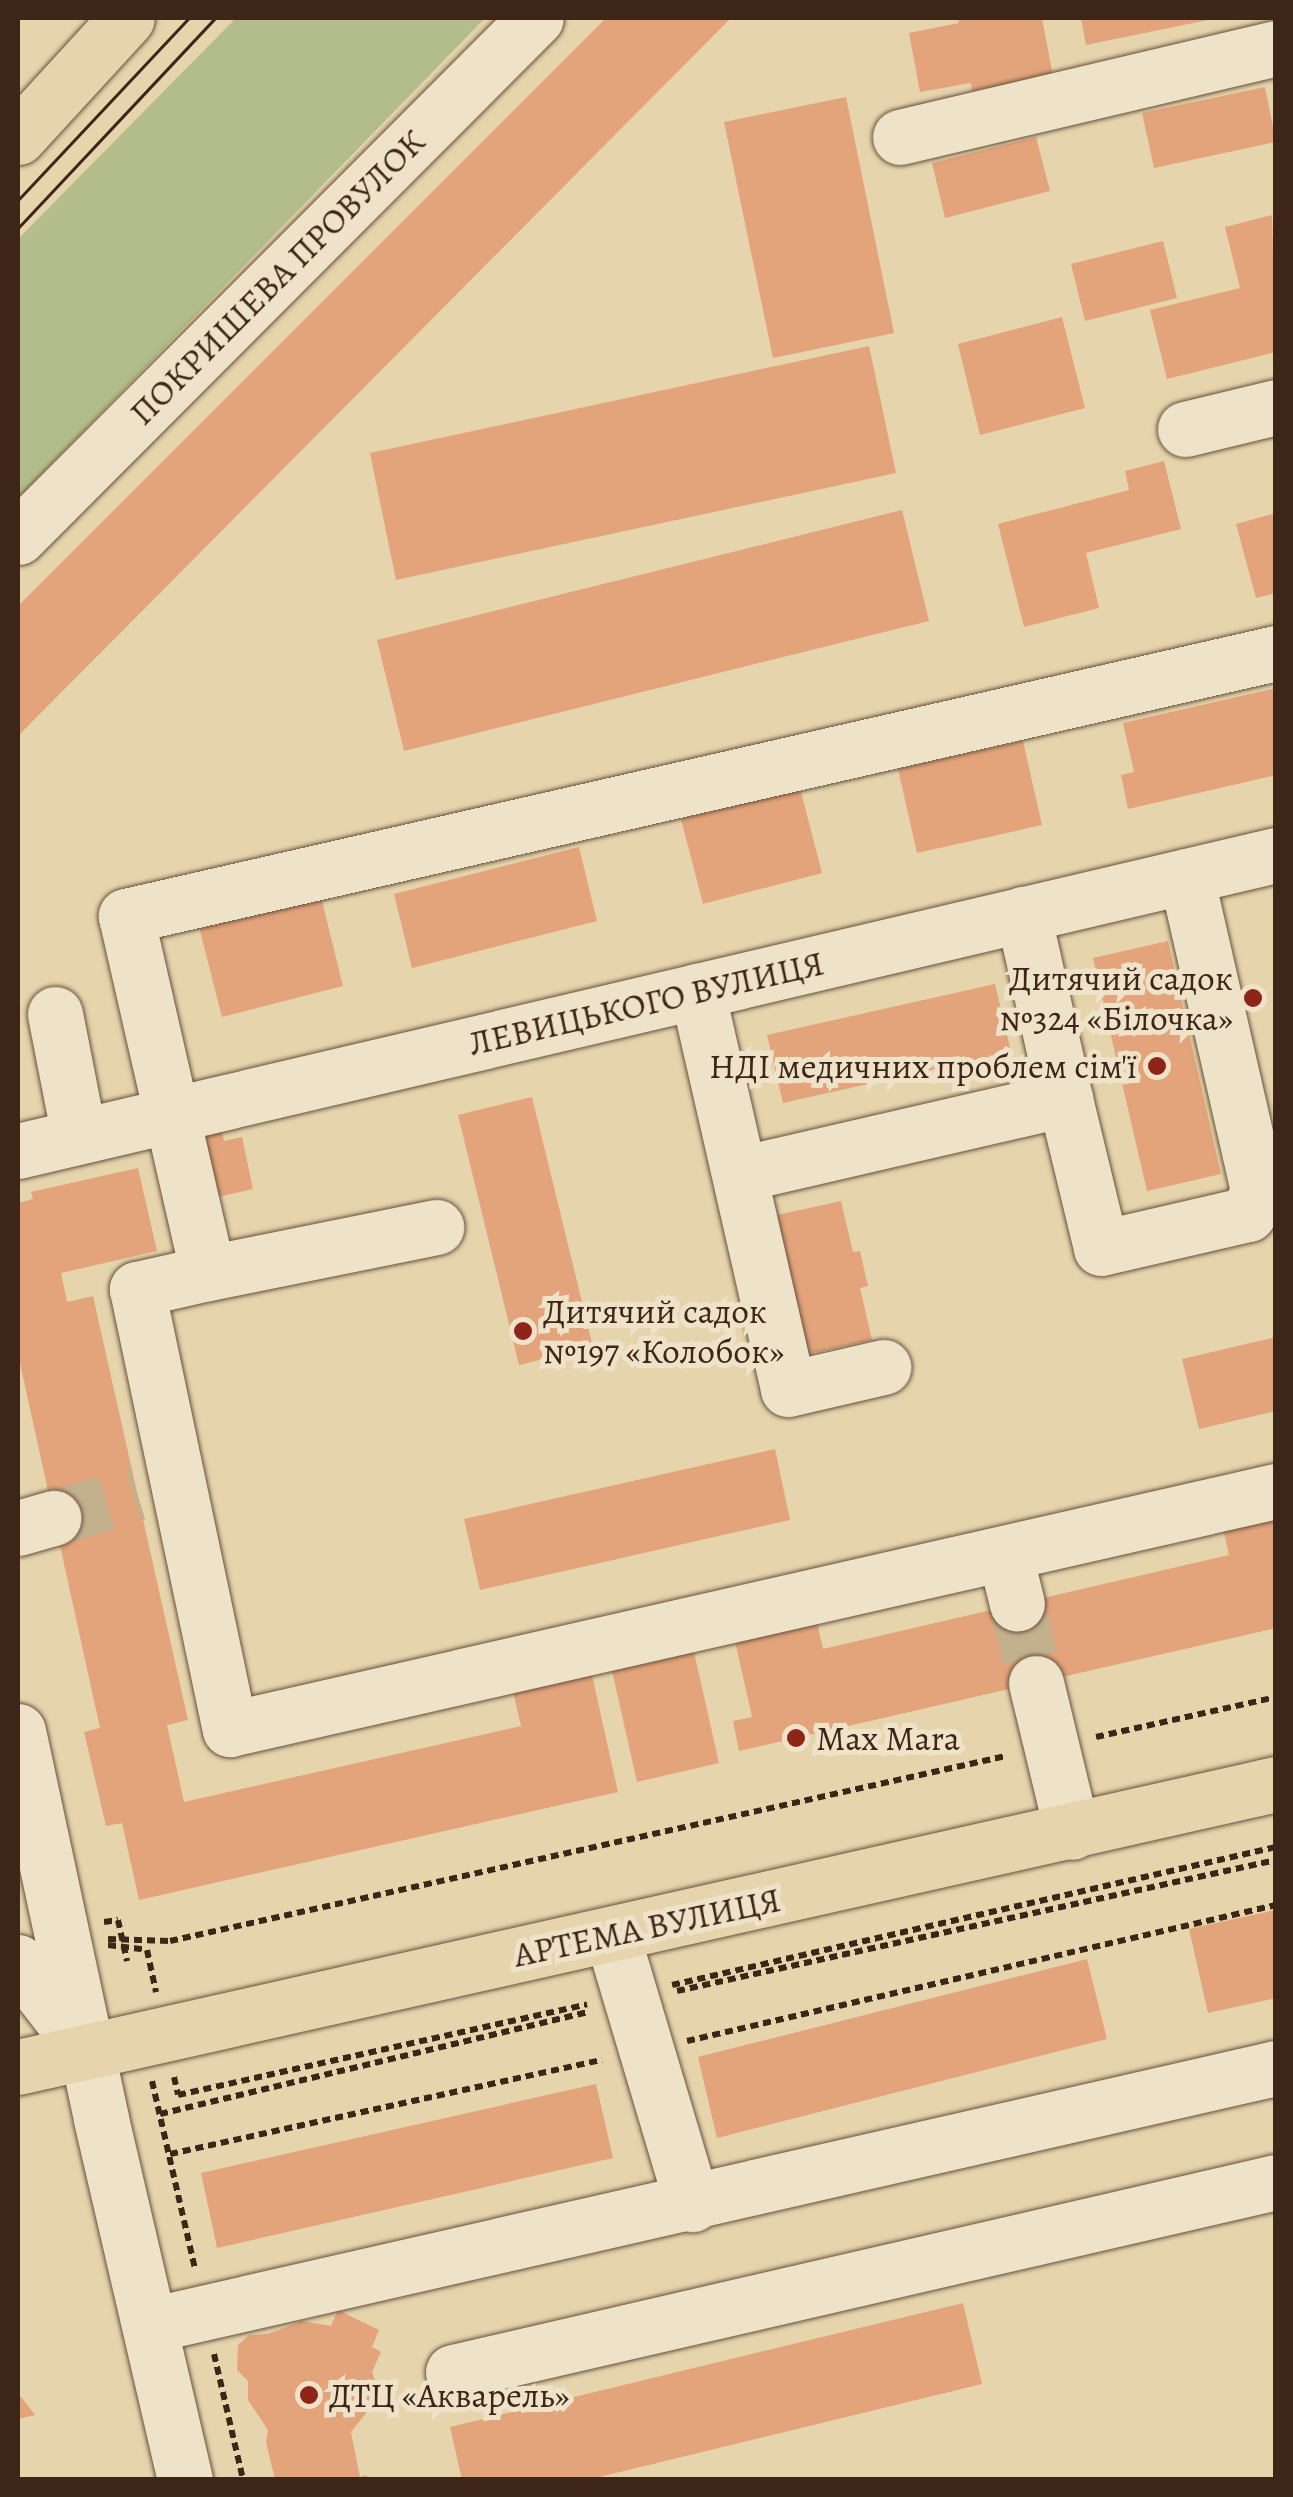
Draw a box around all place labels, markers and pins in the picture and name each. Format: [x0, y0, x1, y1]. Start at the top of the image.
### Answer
place label: Дитячий садок №324 «Білочка» [1000, 957, 1233, 1039]
marker: Дитячий садок №324 «Білочка» [1242, 987, 1264, 1009]
place label: НДІ медичних проблем сім'ї [709, 1045, 1137, 1087]
marker: НДІ медичних проблем сім'ї [1146, 1055, 1168, 1077]
place label: Дитячий садок №197 «Колобок» [543, 1290, 784, 1372]
marker: Дитячий садок №197 «Колобок» [512, 1320, 534, 1342]
place label: Max Mara [816, 1717, 960, 1759]
marker: Max Mara [785, 1727, 807, 1749]
place label: ДТЦ «Акварель» [329, 2374, 570, 2416]
marker: ДТЦ «Акварель» [298, 2384, 320, 2406]

